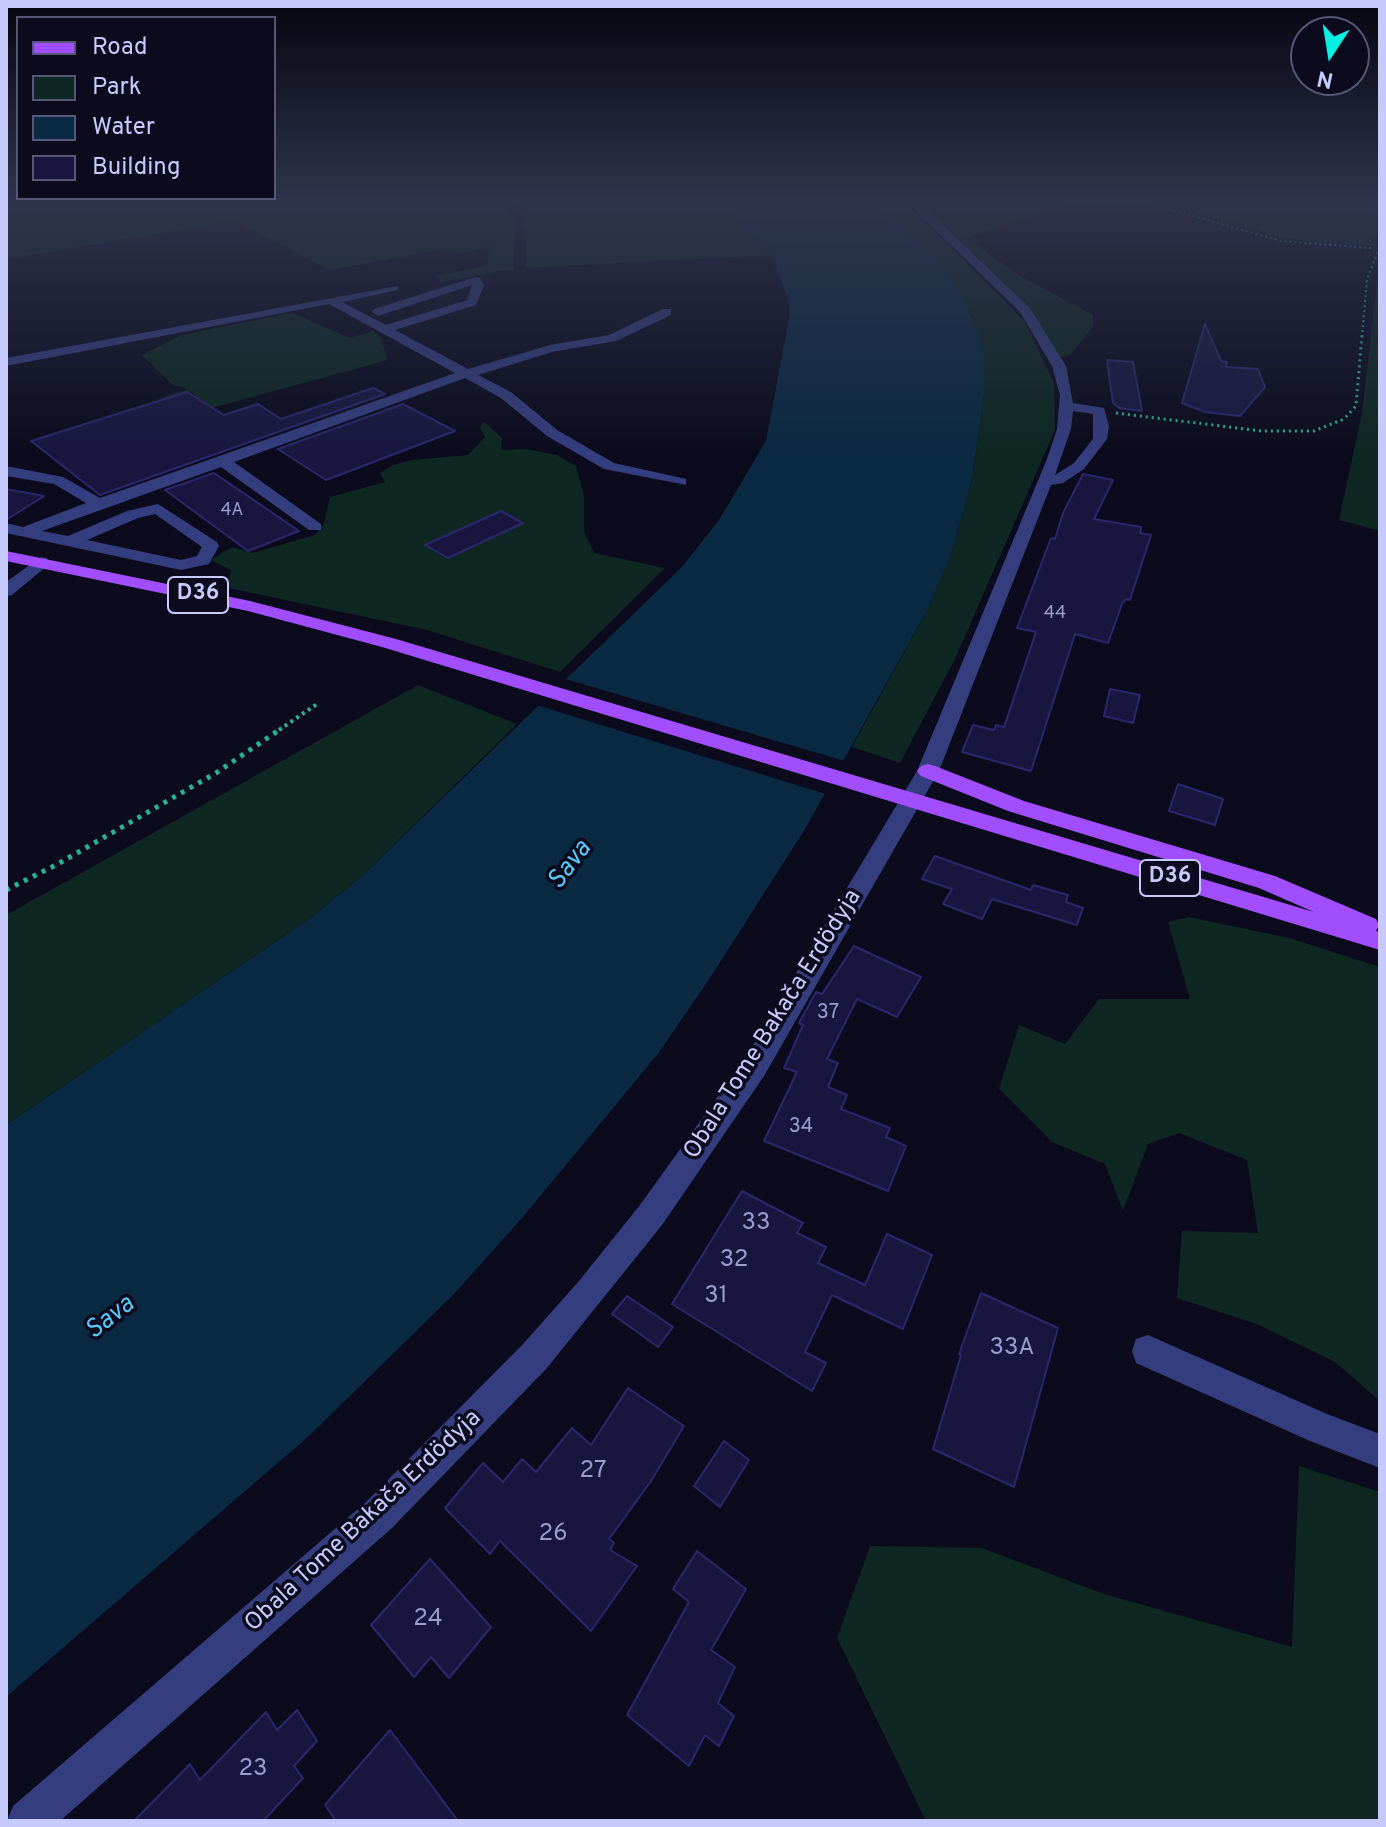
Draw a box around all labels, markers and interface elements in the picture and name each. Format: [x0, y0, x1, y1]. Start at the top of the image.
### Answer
legend [16, 16, 276, 200]
north arrow [1290, 16, 1370, 96]
text: Road [92, 33, 148, 63]
text: N [1315, 63, 1336, 93]
text: Park [92, 73, 142, 103]
text: Water [92, 113, 155, 143]
text: Building [92, 153, 181, 183]
house number: 4A [220, 500, 244, 522]
road number: D36 [168, 577, 228, 613]
house number: 44 [1044, 603, 1066, 625]
water label: Sava [542, 835, 600, 897]
road number: D36 [1140, 860, 1200, 896]
street label: Obala Tome Bakača Erdödyja [679, 885, 869, 1165]
house number: 37 [817, 1002, 839, 1026]
house number: 34 [789, 1116, 813, 1140]
house number: 33 [742, 1210, 770, 1238]
house number: 32 [720, 1247, 748, 1275]
house number: 31 [704, 1283, 728, 1311]
water label: Sava [80, 1290, 142, 1348]
house number: 33A [990, 1335, 1034, 1363]
street label: Obala Tome Bakača Erdödyja [240, 1405, 488, 1639]
house number: 27 [580, 1458, 606, 1486]
house number: 26 [538, 1521, 568, 1549]
house number: 24 [413, 1606, 443, 1634]
house number: 23 [238, 1756, 268, 1784]

